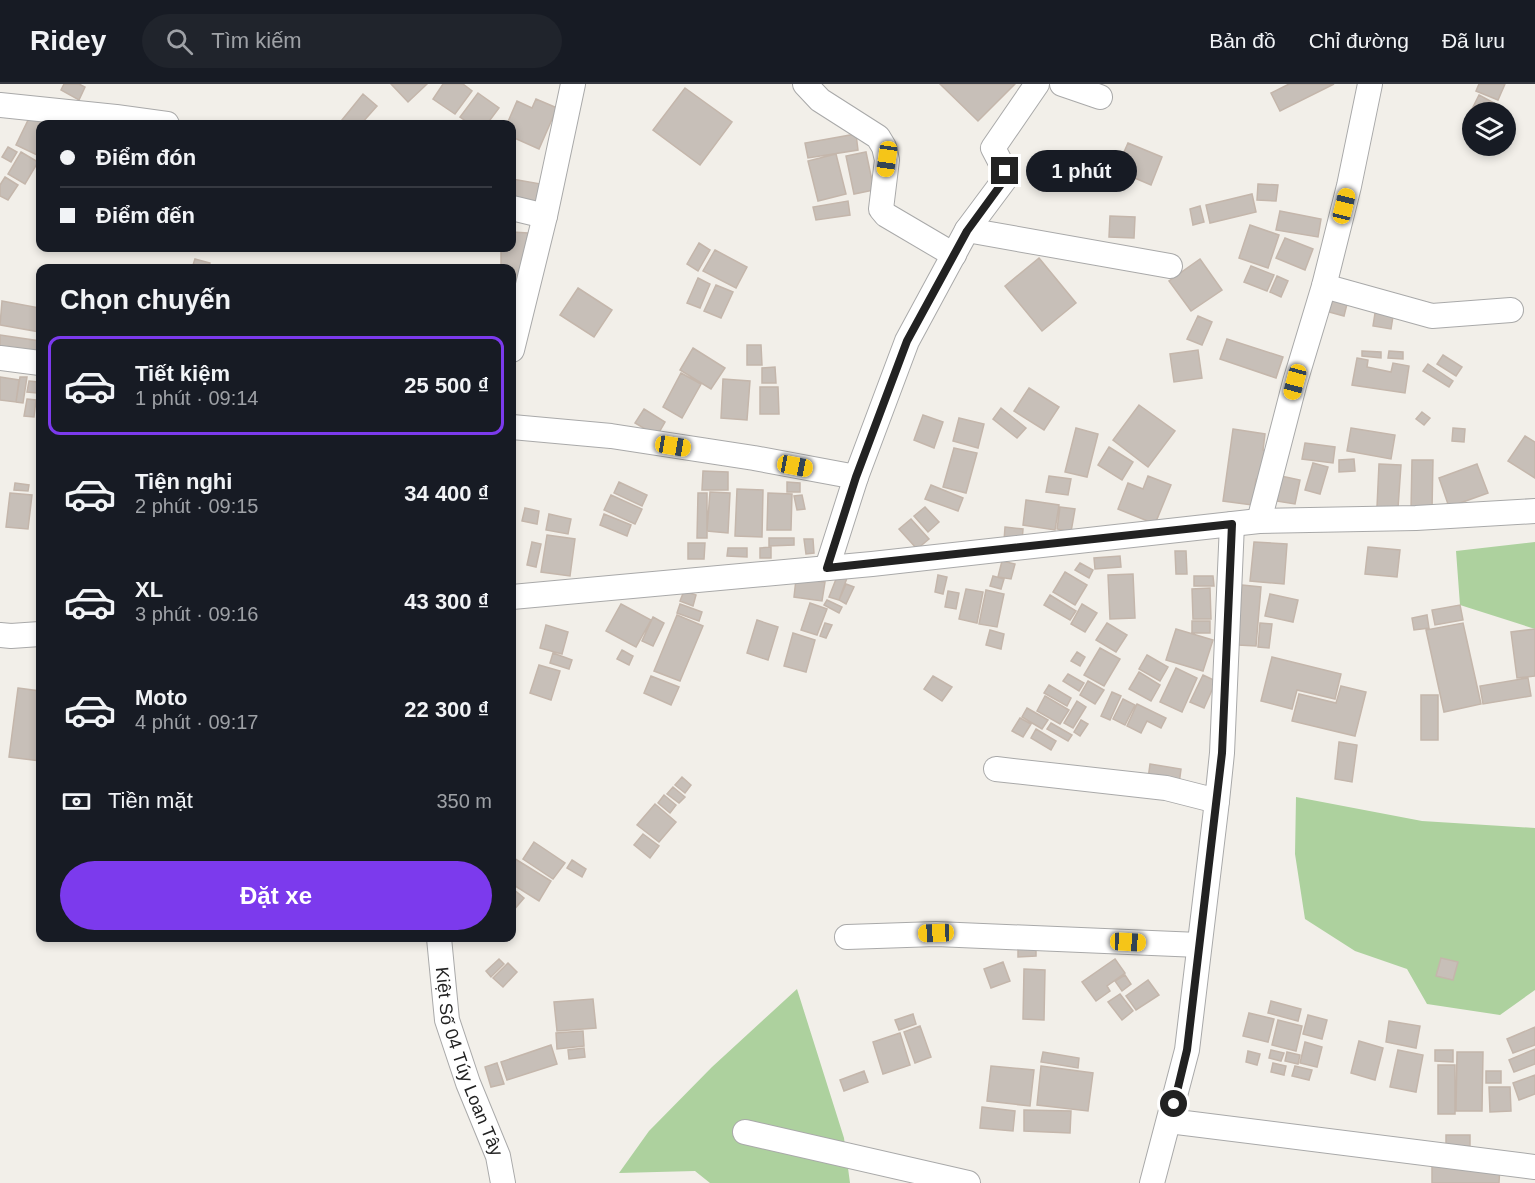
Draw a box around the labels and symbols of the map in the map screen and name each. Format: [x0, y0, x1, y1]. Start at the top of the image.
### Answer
car [876, 140, 898, 178]
callout: 1 phút [1026, 150, 1137, 192]
route end [991, 157, 1018, 184]
car [1331, 186, 1357, 226]
car [1282, 362, 1308, 402]
car [654, 434, 692, 458]
car [776, 454, 814, 478]
car [918, 923, 954, 943]
car [1110, 932, 1146, 952]
street label: Kiệt Số 04 Túy Loan Tây [432, 966, 507, 1159]
route start [1160, 1090, 1187, 1117]

